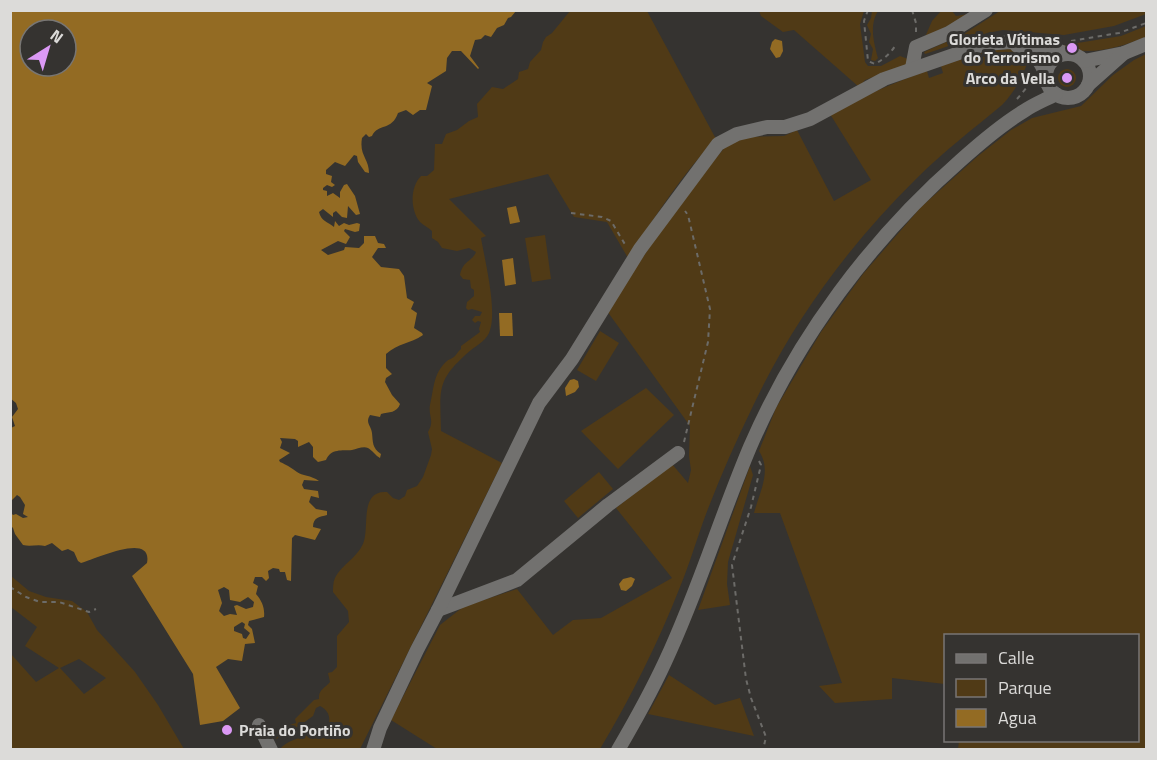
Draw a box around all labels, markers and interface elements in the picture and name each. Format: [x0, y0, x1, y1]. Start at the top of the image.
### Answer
north arrow [18, 18, 78, 78]
text: N [45, 23, 69, 49]
place label: Glorieta Vítimas do Terrorismo [949, 27, 1060, 69]
marker: Glorieta Vítimas do Terrorismo [1065, 41, 1079, 55]
place label: Arco da Vella [966, 66, 1055, 90]
marker: Arco da Vella [1060, 71, 1074, 85]
legend [944, 634, 1139, 742]
text: Calle [998, 644, 1034, 671]
text: Parque [998, 674, 1052, 701]
text: Agua [998, 704, 1036, 731]
place label: Praia do Portiño [239, 718, 350, 742]
marker: Praia do Portiño [220, 723, 234, 737]

